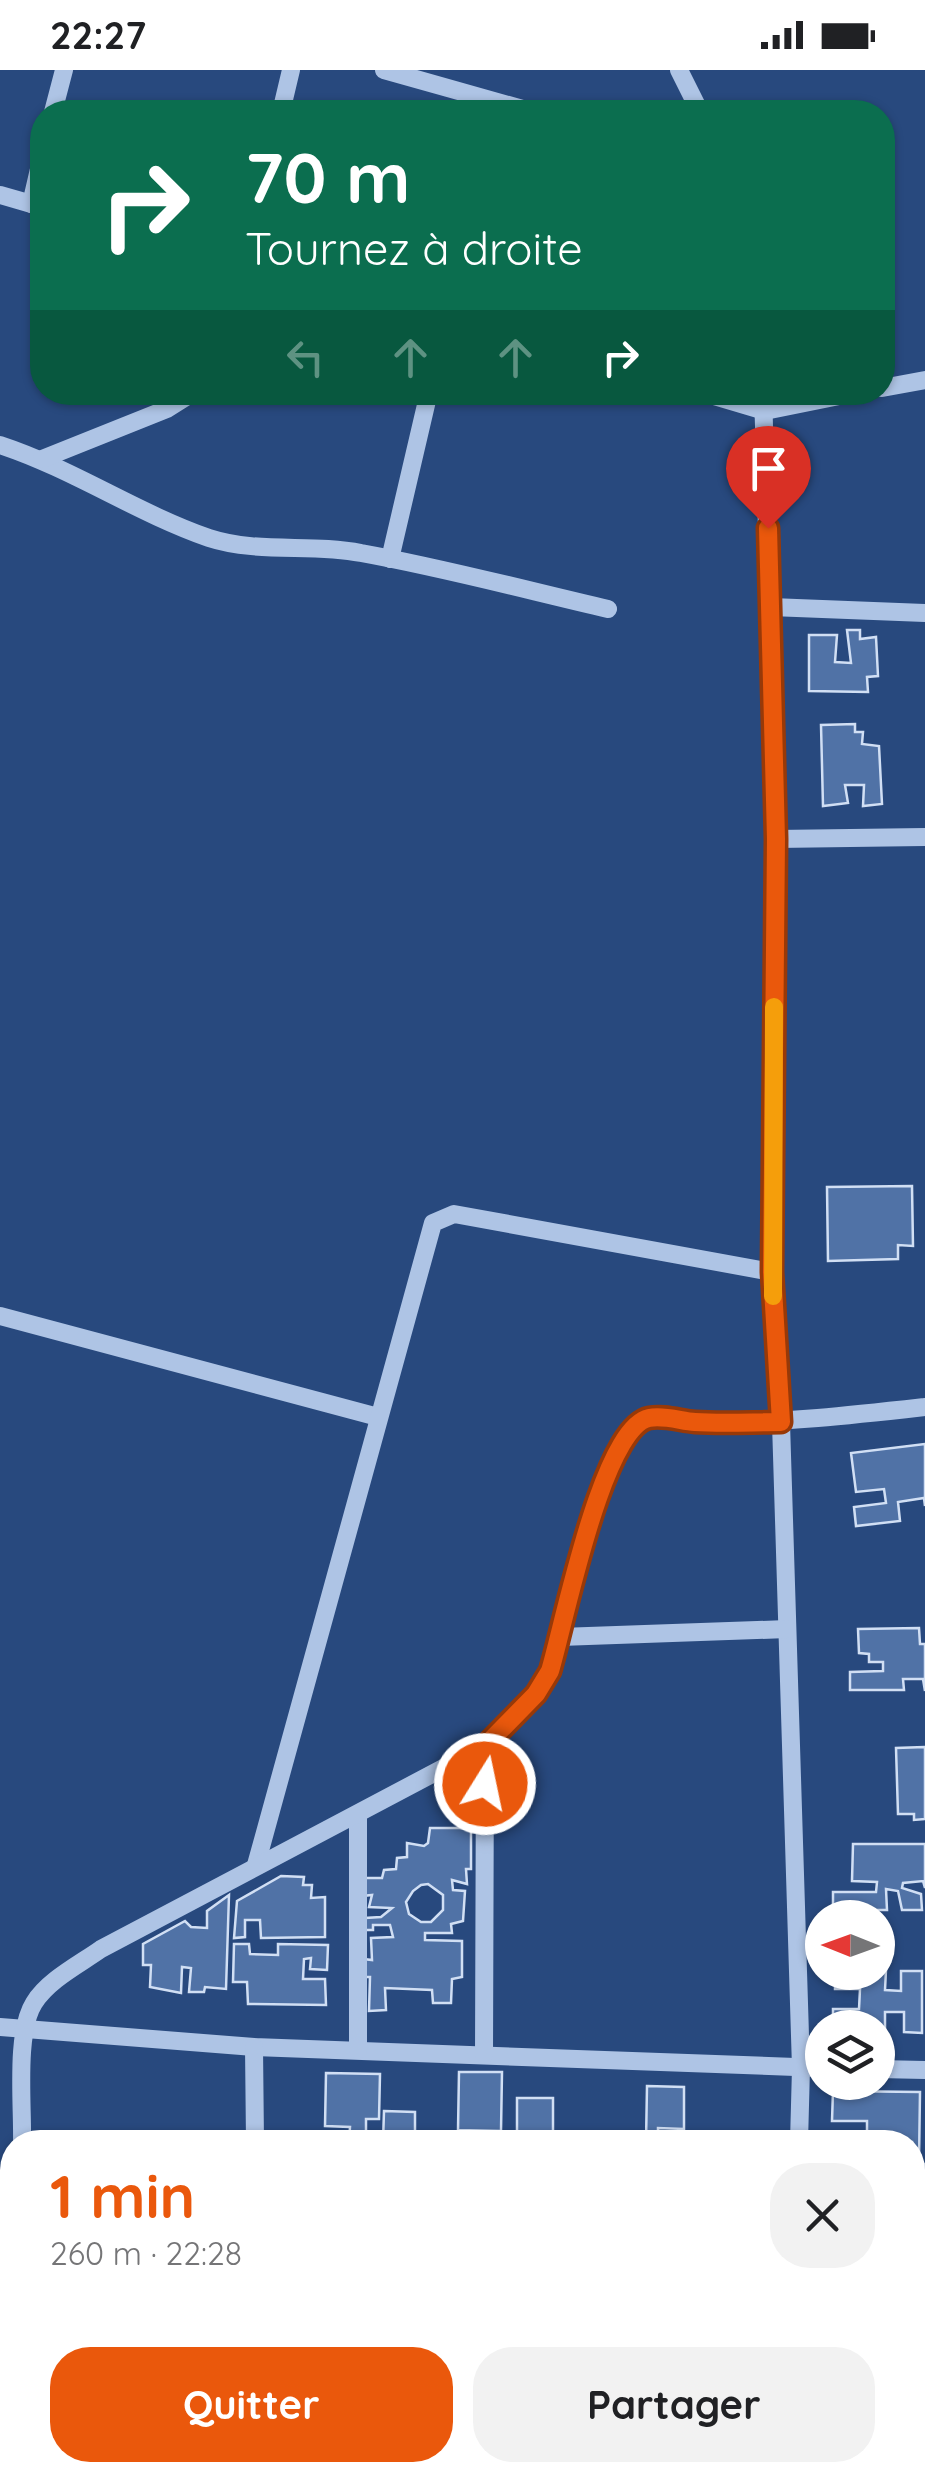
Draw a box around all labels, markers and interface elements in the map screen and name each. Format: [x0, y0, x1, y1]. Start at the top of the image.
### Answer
text: 22:27 [50, 11, 146, 59]
text: 70 m [245, 133, 411, 221]
icon: right [80, 140, 210, 270]
text: Tournez à droite [245, 220, 583, 276]
icon: left [278, 330, 333, 385]
icon: ahead [383, 330, 438, 385]
icon: ahead [488, 330, 543, 385]
icon: right [593, 330, 648, 385]
pin [726, 426, 811, 529]
icon: arrive [741, 441, 796, 496]
position arrow [433, 1732, 537, 1836]
north arrow [805, 1900, 895, 1990]
map controls [805, 1900, 895, 2100]
button: layers [805, 2010, 895, 2100]
text: 1 min [50, 2158, 195, 2233]
button: close [770, 2163, 875, 2268]
text: 260 m · 22:28 [50, 2233, 242, 2273]
button: Quitter [50, 2347, 453, 2462]
button: Partager [473, 2347, 875, 2462]

